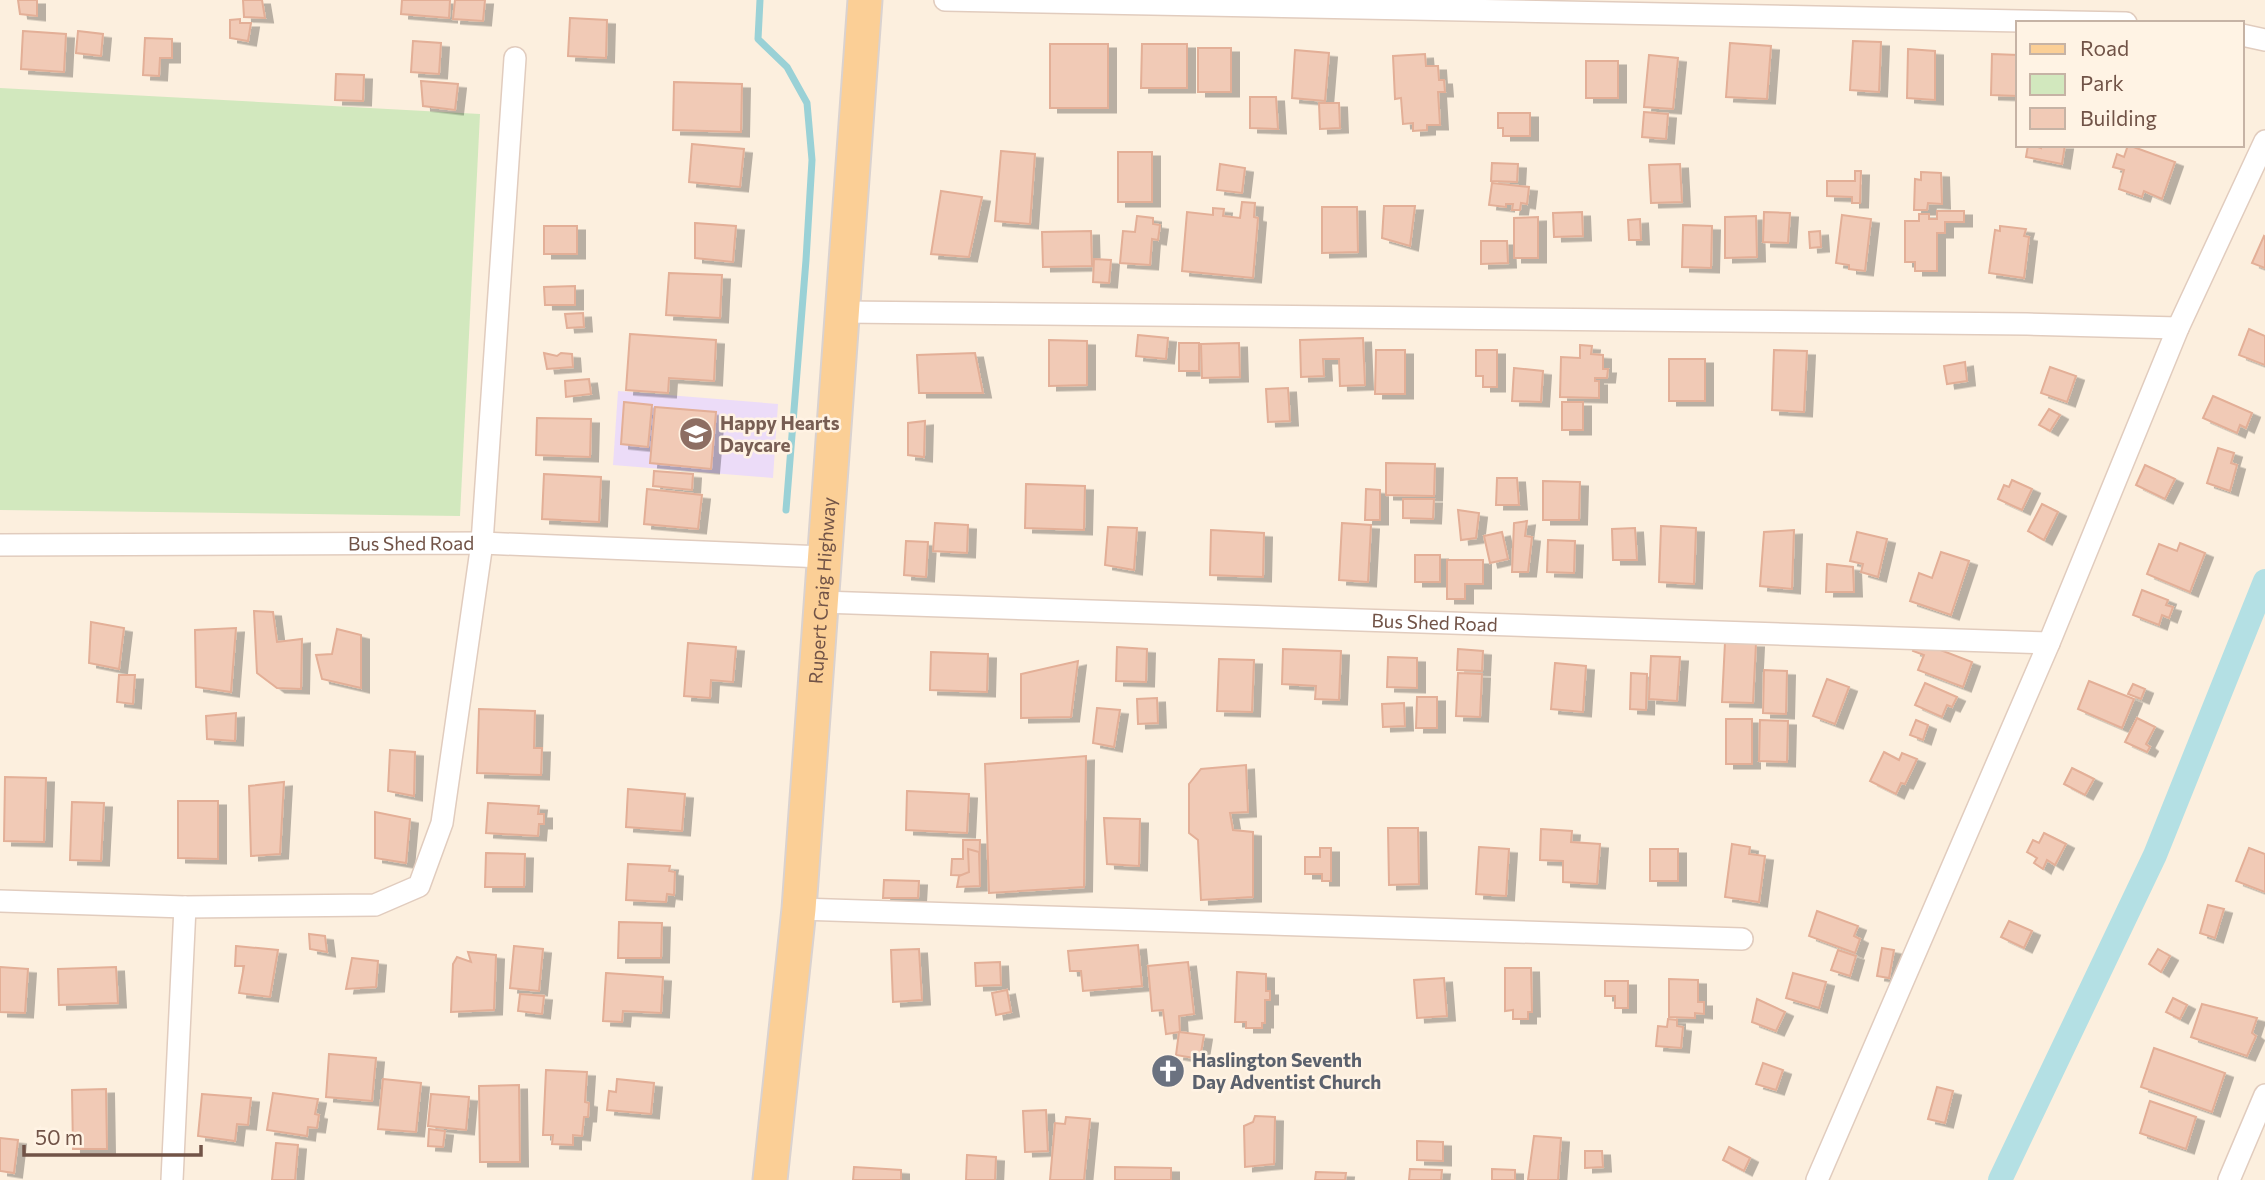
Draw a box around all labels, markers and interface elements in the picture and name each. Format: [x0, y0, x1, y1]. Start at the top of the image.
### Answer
legend [2016, 21, 2244, 147]
text: Road [2080, 35, 2129, 60]
text: Park [2080, 70, 2124, 95]
text: Building [2080, 105, 2157, 130]
place label: Happy Hearts Daycare [720, 411, 840, 456]
school or university icon: Happy Hearts Daycare [677, 415, 715, 453]
street label: Rupert Craig Highway [803, 496, 840, 685]
street label: Bus Shed Road [348, 531, 474, 555]
street label: Bus Shed Road [1371, 608, 1498, 636]
place label: Haslington Seventh Day Adventist Church [1192, 1048, 1381, 1093]
church icon: Haslington Seventh Day Adventist Church [1149, 1052, 1187, 1090]
scale bar [24, 1114, 201, 1158]
text: 50 m [35, 1124, 83, 1149]

